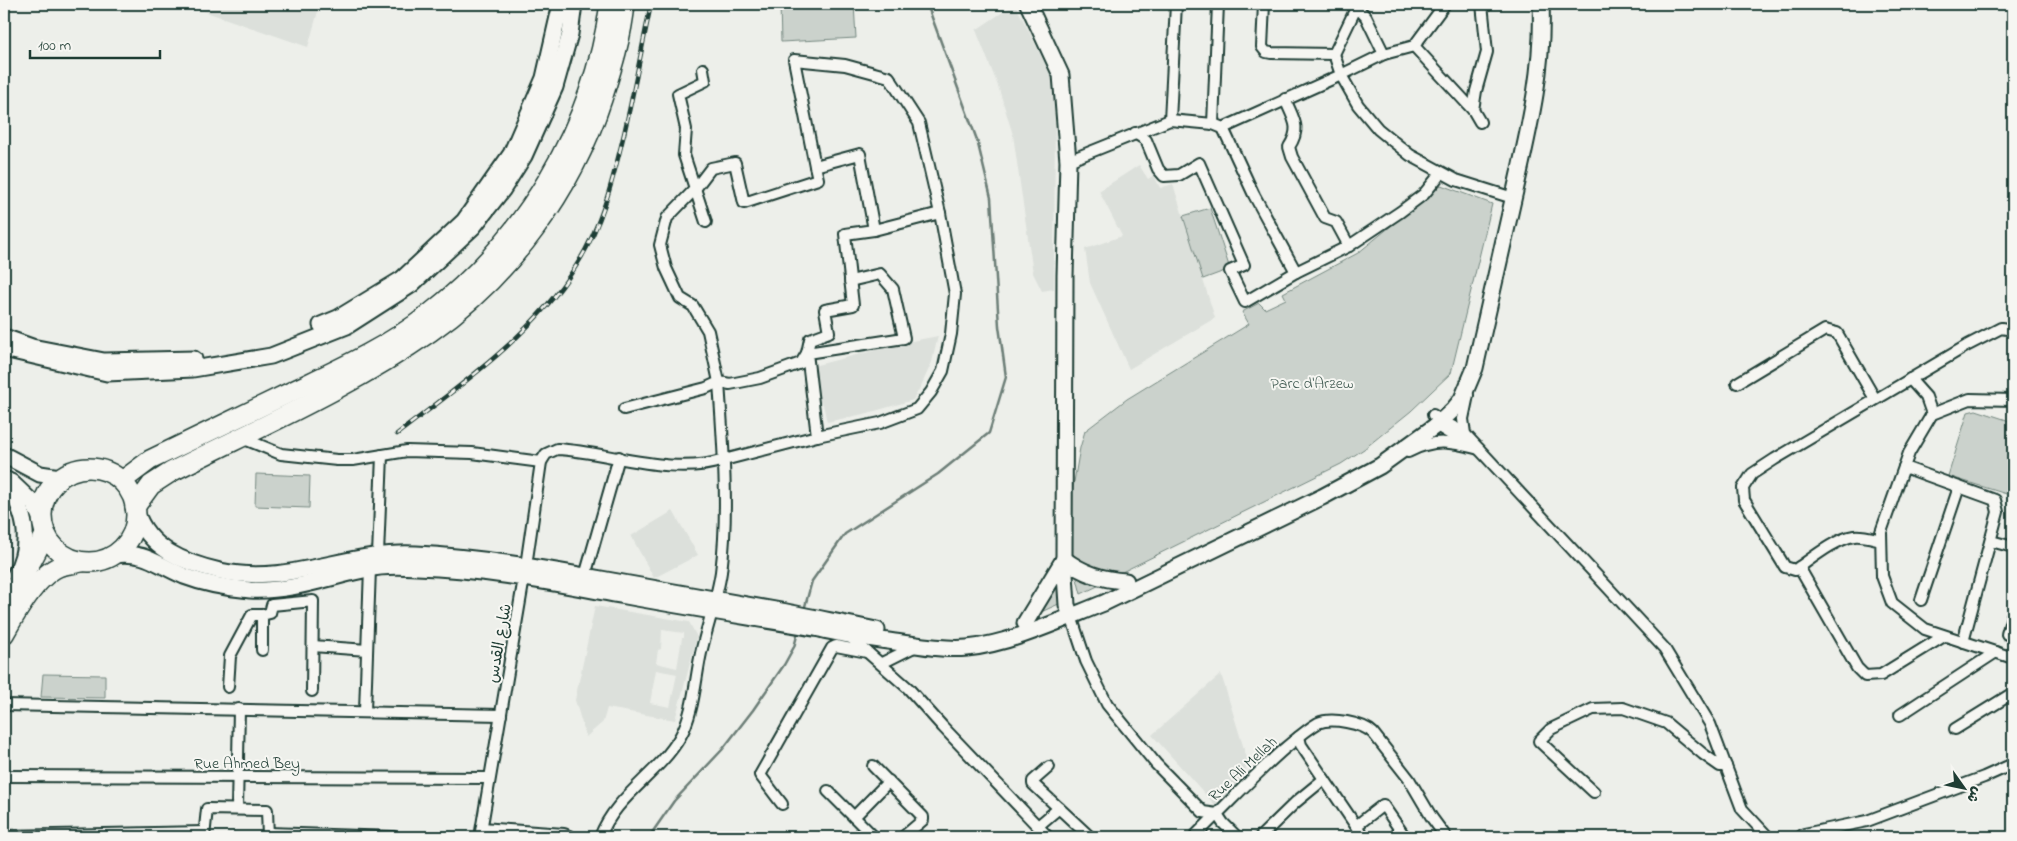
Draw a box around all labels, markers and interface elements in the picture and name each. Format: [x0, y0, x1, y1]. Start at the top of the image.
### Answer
scale bar [30, 28, 160, 60]
text: 100 m [38, 35, 71, 57]
park label: Parc d'Arzew [1271, 372, 1353, 396]
street label: شارع القدس [481, 602, 519, 685]
street label: Rue Ali Mellah [1203, 731, 1283, 808]
street label: Rue Ahmed Bey [194, 752, 300, 776]
north arrow [1940, 764, 1990, 814]
text: ش [1961, 782, 1987, 806]

